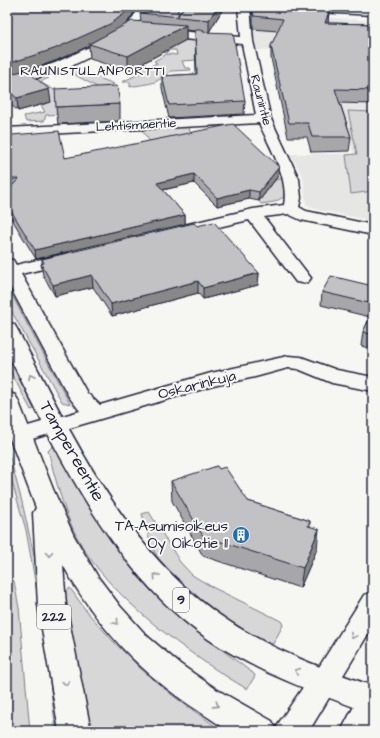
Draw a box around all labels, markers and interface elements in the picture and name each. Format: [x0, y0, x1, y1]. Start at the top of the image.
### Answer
district label: RAUNISTULANPORTTI [20, 62, 166, 80]
street label: Raunintie [246, 73, 276, 127]
street label: Lehtismäentie [95, 114, 177, 136]
street label: Oskarinkuja [156, 365, 239, 405]
one-way arrow [28, 374, 36, 382]
street label: Tampereentie [33, 396, 111, 506]
place label: TA-Asumisoikeus Oy Oikotie 11 [115, 516, 228, 555]
building icon: TA-Asumisoikeus Oy Oikotie 11 [231, 525, 251, 545]
one-way arrow [44, 551, 53, 558]
one-way arrow [153, 573, 161, 581]
road number: 9 [173, 588, 189, 612]
road number: 222 [37, 605, 71, 629]
one-way arrow [112, 617, 119, 624]
one-way arrow [351, 631, 358, 639]
one-way arrow [294, 668, 301, 676]
one-way arrow [61, 680, 70, 686]
one-way arrow [211, 700, 218, 707]

